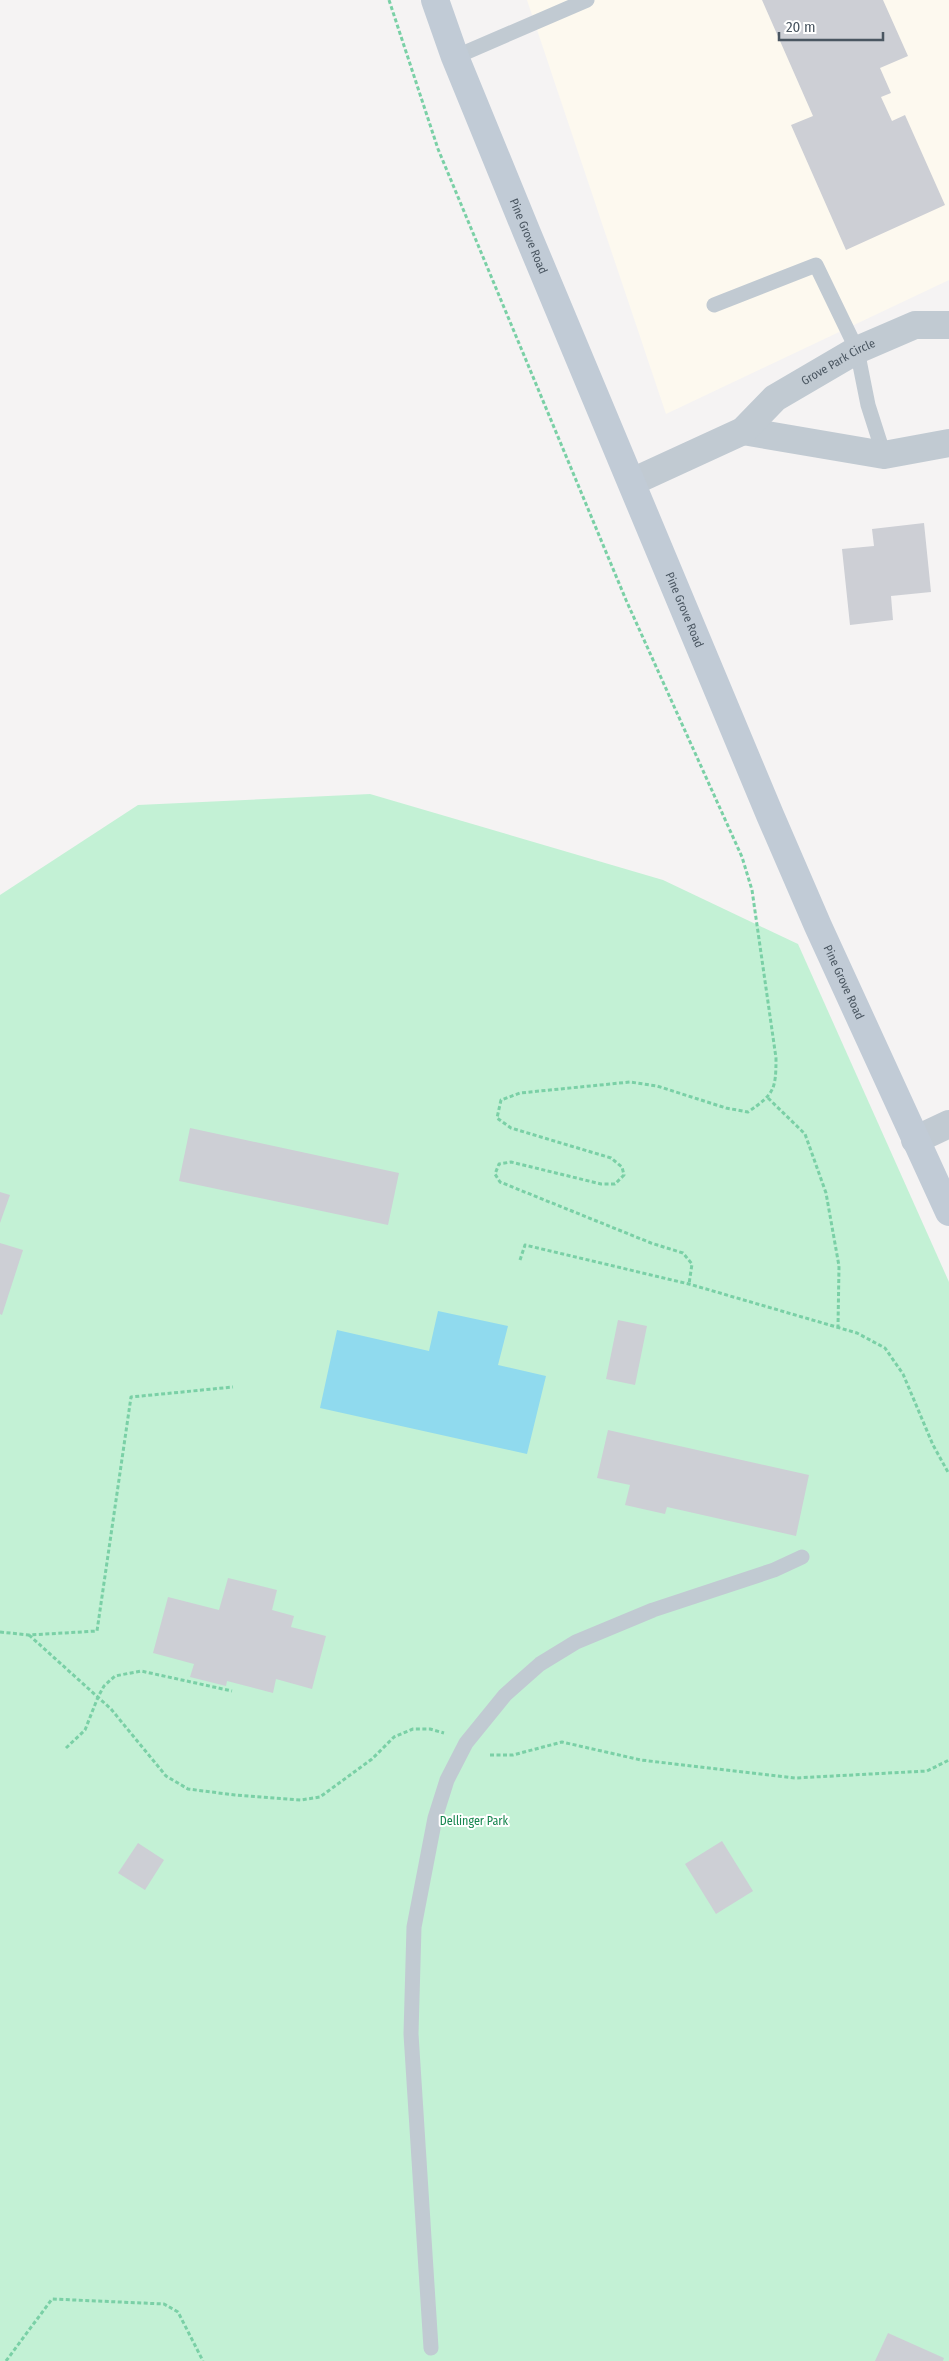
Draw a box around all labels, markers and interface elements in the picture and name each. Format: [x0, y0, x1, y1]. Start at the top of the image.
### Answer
scale bar [779, 10, 883, 42]
text: 20 m [786, 18, 816, 36]
street label: Pine Grove Road [507, 196, 550, 276]
street label: Grove Park Circle [799, 336, 877, 388]
street label: Pine Grove Road [662, 570, 706, 650]
street label: Pine Grove Road [821, 943, 867, 1022]
park label: Dellinger Park [440, 1814, 509, 1828]

